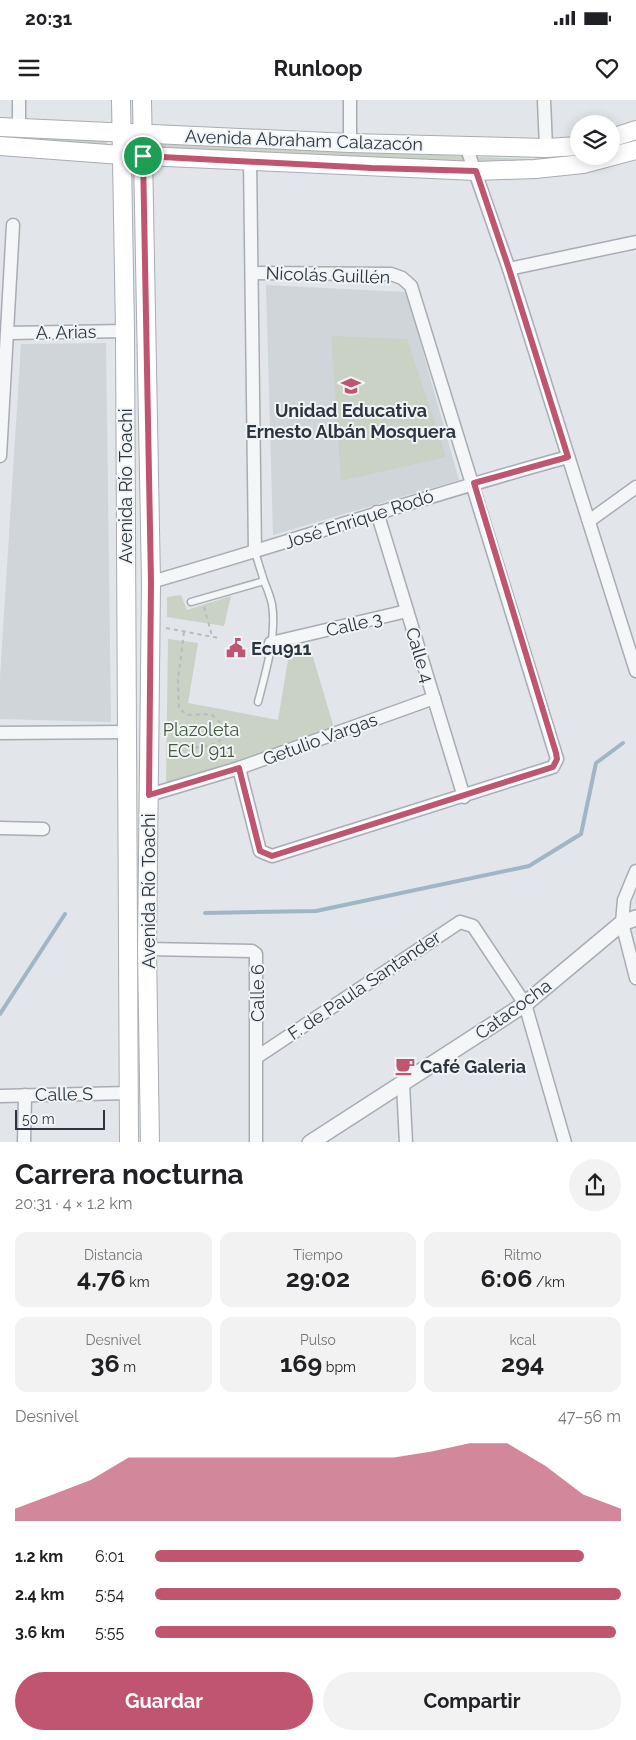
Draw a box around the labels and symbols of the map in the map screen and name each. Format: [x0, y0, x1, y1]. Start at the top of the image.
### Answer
street label: Avenida Abraham Calazacón [185, 125, 423, 155]
pin [122, 135, 164, 177]
street label: Nicolás Guillén [265, 262, 391, 288]
street label: A. Arias [36, 321, 97, 343]
school or university icon: Unidad Educativa Ernesto Albán Mosquera [340, 375, 362, 397]
place label: Unidad Educativa Ernesto Albán Mosquera [246, 400, 456, 442]
street label: Avenida Río Toachi [115, 408, 136, 564]
street label: José Enrique Rodó [282, 485, 437, 553]
street label: Calle 3 [324, 607, 384, 641]
street label: Calle 4 [402, 625, 438, 685]
public building icon: Ecu911 [225, 637, 247, 659]
place label: Ecu911 [251, 638, 311, 659]
street label: Getulio Vargas [260, 708, 380, 769]
park label: Plazoleta ECU 911 [163, 719, 239, 761]
street label: Avenida Río Toachi [138, 813, 159, 969]
street label: F. de Paula Santander [284, 926, 445, 1044]
street label: Calle 6 [247, 964, 268, 1022]
street label: Catacocha [471, 974, 555, 1044]
cafe icon: Café Galeria [394, 1055, 416, 1077]
place label: Café Galeria [420, 1056, 526, 1077]
street label: Calle S [35, 1083, 93, 1105]
scale bar [15, 1108, 105, 1131]

